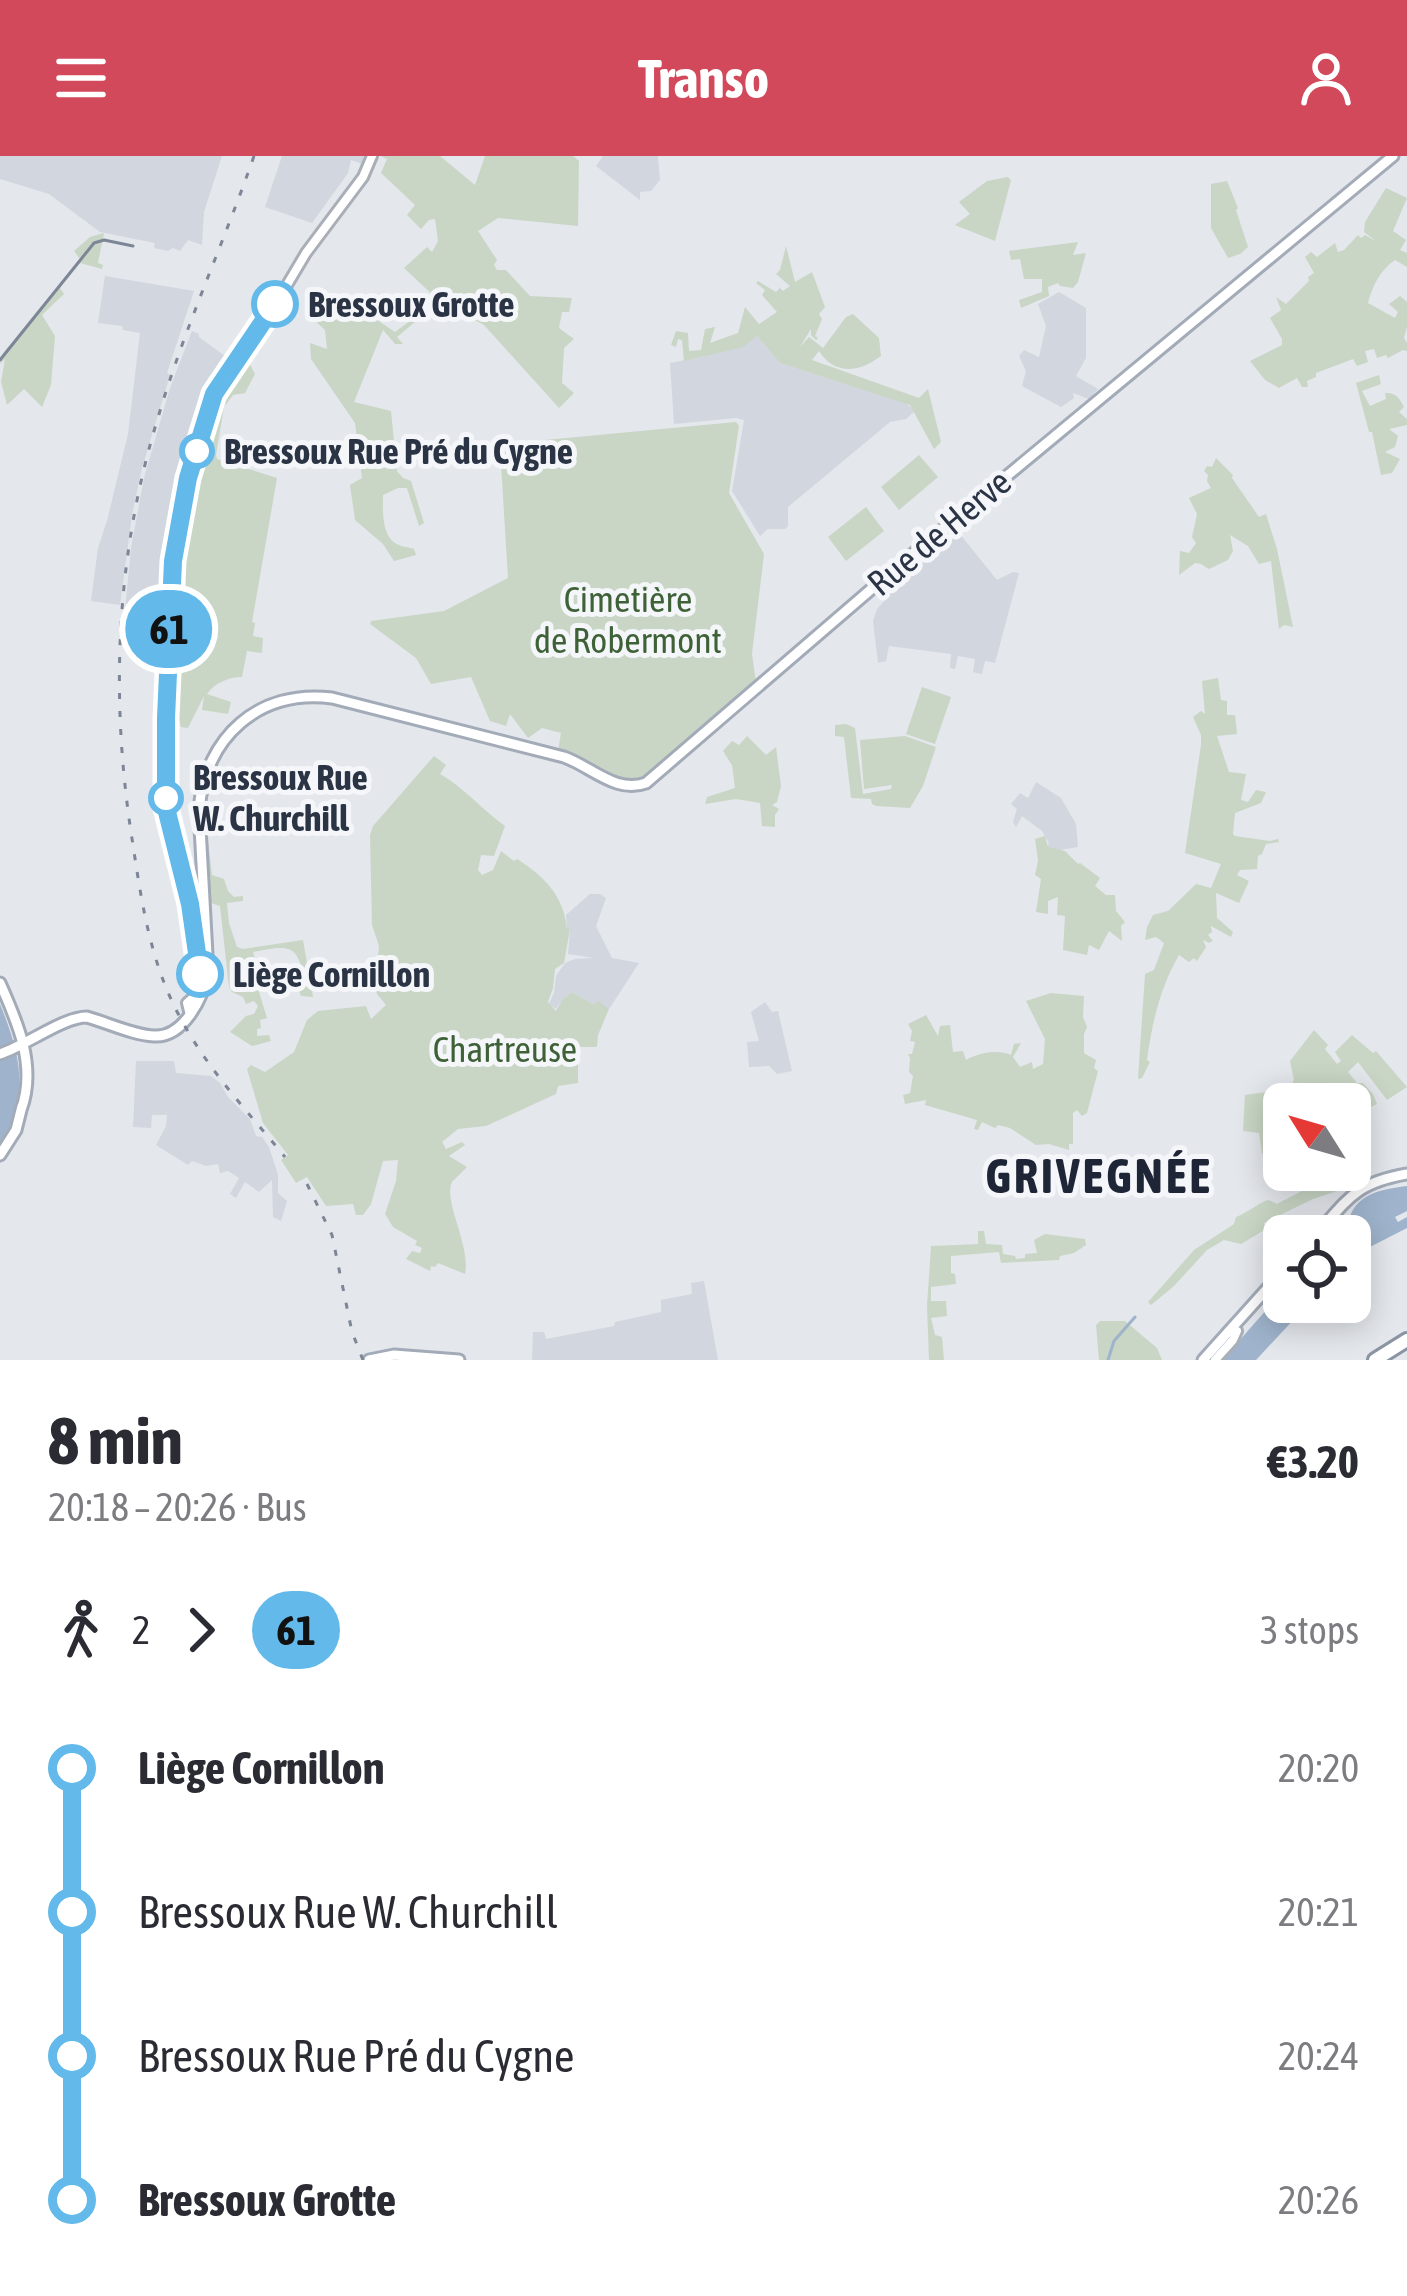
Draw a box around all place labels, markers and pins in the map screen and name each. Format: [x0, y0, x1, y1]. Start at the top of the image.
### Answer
marker: Bressoux Grotte [253, 282, 297, 326]
place label: Bressoux Grotte [308, 283, 515, 325]
place label: Bressoux Rue Pré du Cygne [224, 430, 573, 472]
marker: Bressoux Rue Pré du Cygne [181, 435, 213, 467]
place label: Bressoux Rue W. Churchill [192, 756, 368, 839]
marker: Bressoux Rue W. Churchill [150, 782, 182, 814]
marker: Liège Cornillon [178, 952, 222, 996]
place label: Liège Cornillon [233, 953, 430, 995]

